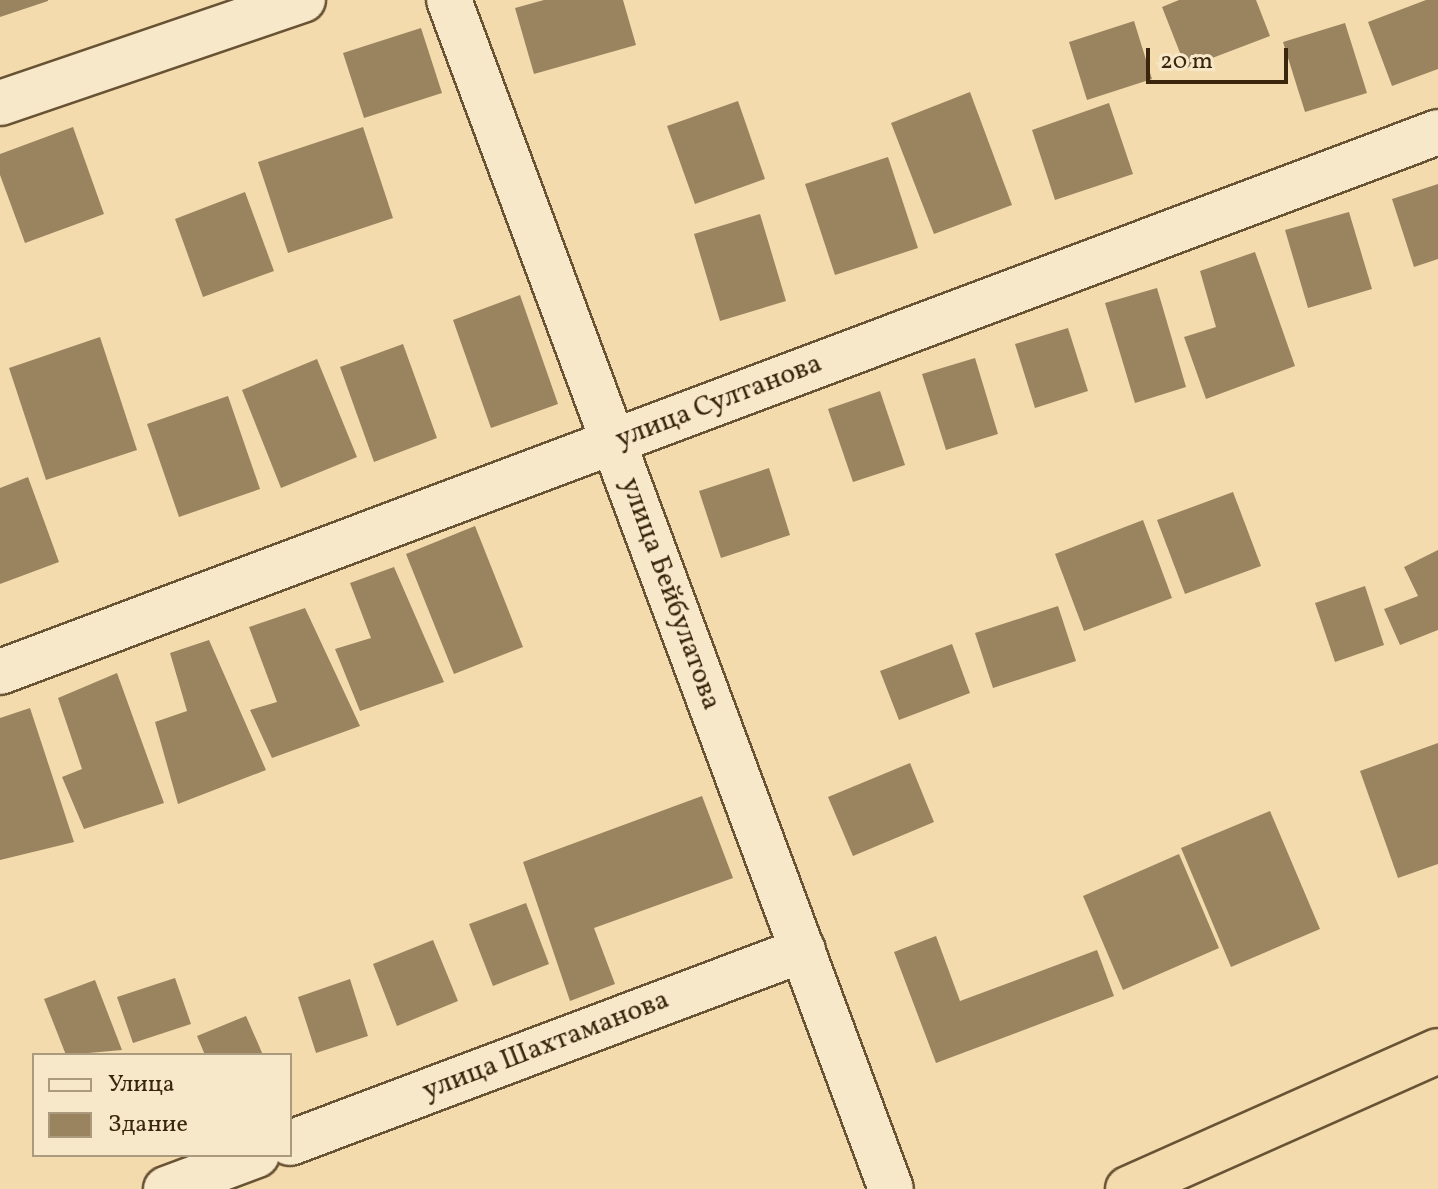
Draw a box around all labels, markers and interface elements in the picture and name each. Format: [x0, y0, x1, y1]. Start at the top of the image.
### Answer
scale bar [1150, 32, 1292, 82]
text: 20 m [1160, 45, 1213, 79]
street label: улица Султанова [611, 347, 827, 457]
street label: улица Бейбулатова [612, 473, 728, 715]
street label: улица Шахтаманова [418, 983, 674, 1109]
legend [32, 1053, 292, 1157]
text: Улица [108, 1068, 175, 1102]
text: Здание [108, 1108, 188, 1142]

